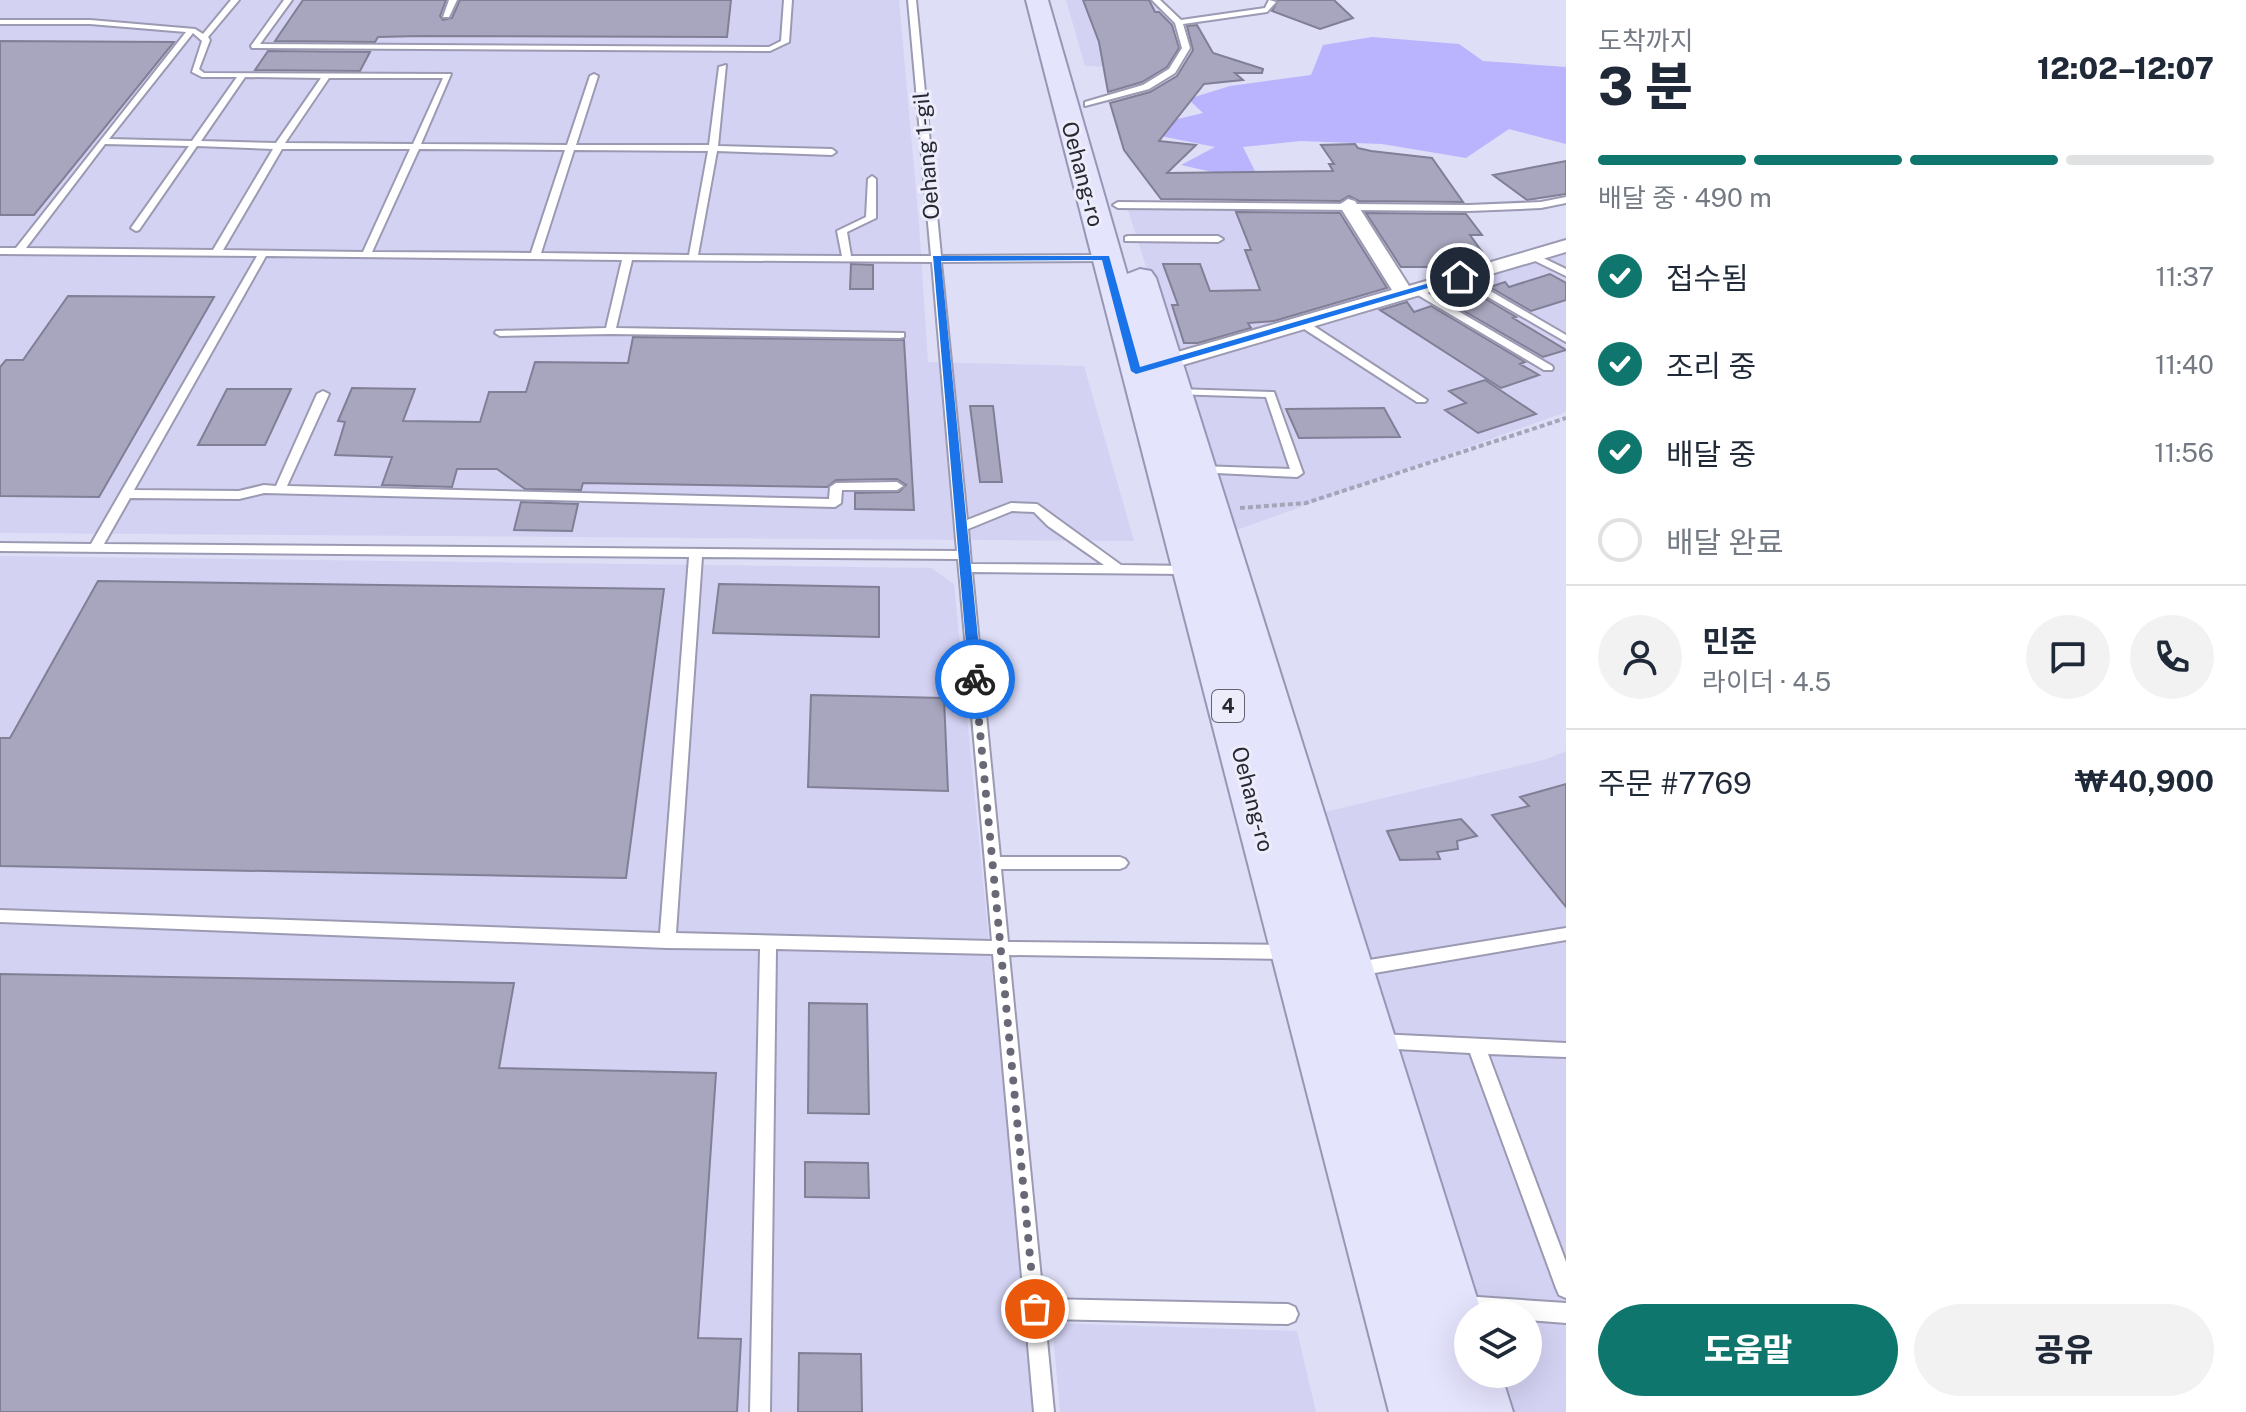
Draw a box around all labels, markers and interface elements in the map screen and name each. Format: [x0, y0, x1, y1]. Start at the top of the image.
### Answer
text: 도착까지 [1598, 25, 1694, 56]
text: 12:02–12:07 [2037, 50, 2214, 86]
text: 3 분 [1598, 56, 1693, 117]
street label: Oehang 1-gil [907, 91, 945, 221]
street label: Oehang-ro [1056, 118, 1110, 230]
text: 배달 중 · 490 m [1598, 182, 1772, 213]
pin [1426, 243, 1494, 311]
icon: check [1598, 254, 1642, 298]
icon: home [1438, 255, 1482, 299]
text: 접수됨 [1666, 260, 1749, 296]
text: 11:37 [2155, 261, 2214, 292]
icon: check [1598, 342, 1642, 386]
text: 조리 중 [1666, 348, 1756, 384]
text: 11:40 [2155, 349, 2214, 380]
icon: check [1598, 430, 1642, 474]
text: 배달 중 [1666, 436, 1756, 472]
text: 11:56 [2154, 437, 2214, 468]
text: 배달 완료 [1666, 524, 1784, 560]
button: person [1598, 615, 1682, 699]
button: chat [2026, 615, 2110, 699]
button: phone [2130, 615, 2214, 699]
text: 민준 [1702, 623, 1757, 659]
courier [935, 639, 1015, 719]
icon: bike [953, 657, 997, 701]
text: 라이더 · 4.5 [1702, 666, 1831, 697]
road number: 4 [1212, 690, 1244, 722]
street label: Oehang-ro [1226, 743, 1280, 855]
text: ₩40,900 [2075, 763, 2214, 799]
text: 주문 #7769 [1598, 765, 1752, 801]
pin [1001, 1275, 1069, 1343]
icon: bag [1013, 1287, 1057, 1331]
map controls [1454, 1300, 1542, 1388]
button: layers [1454, 1300, 1542, 1388]
button: 도움말 [1598, 1304, 1898, 1396]
button: 공유 [1914, 1304, 2214, 1396]

